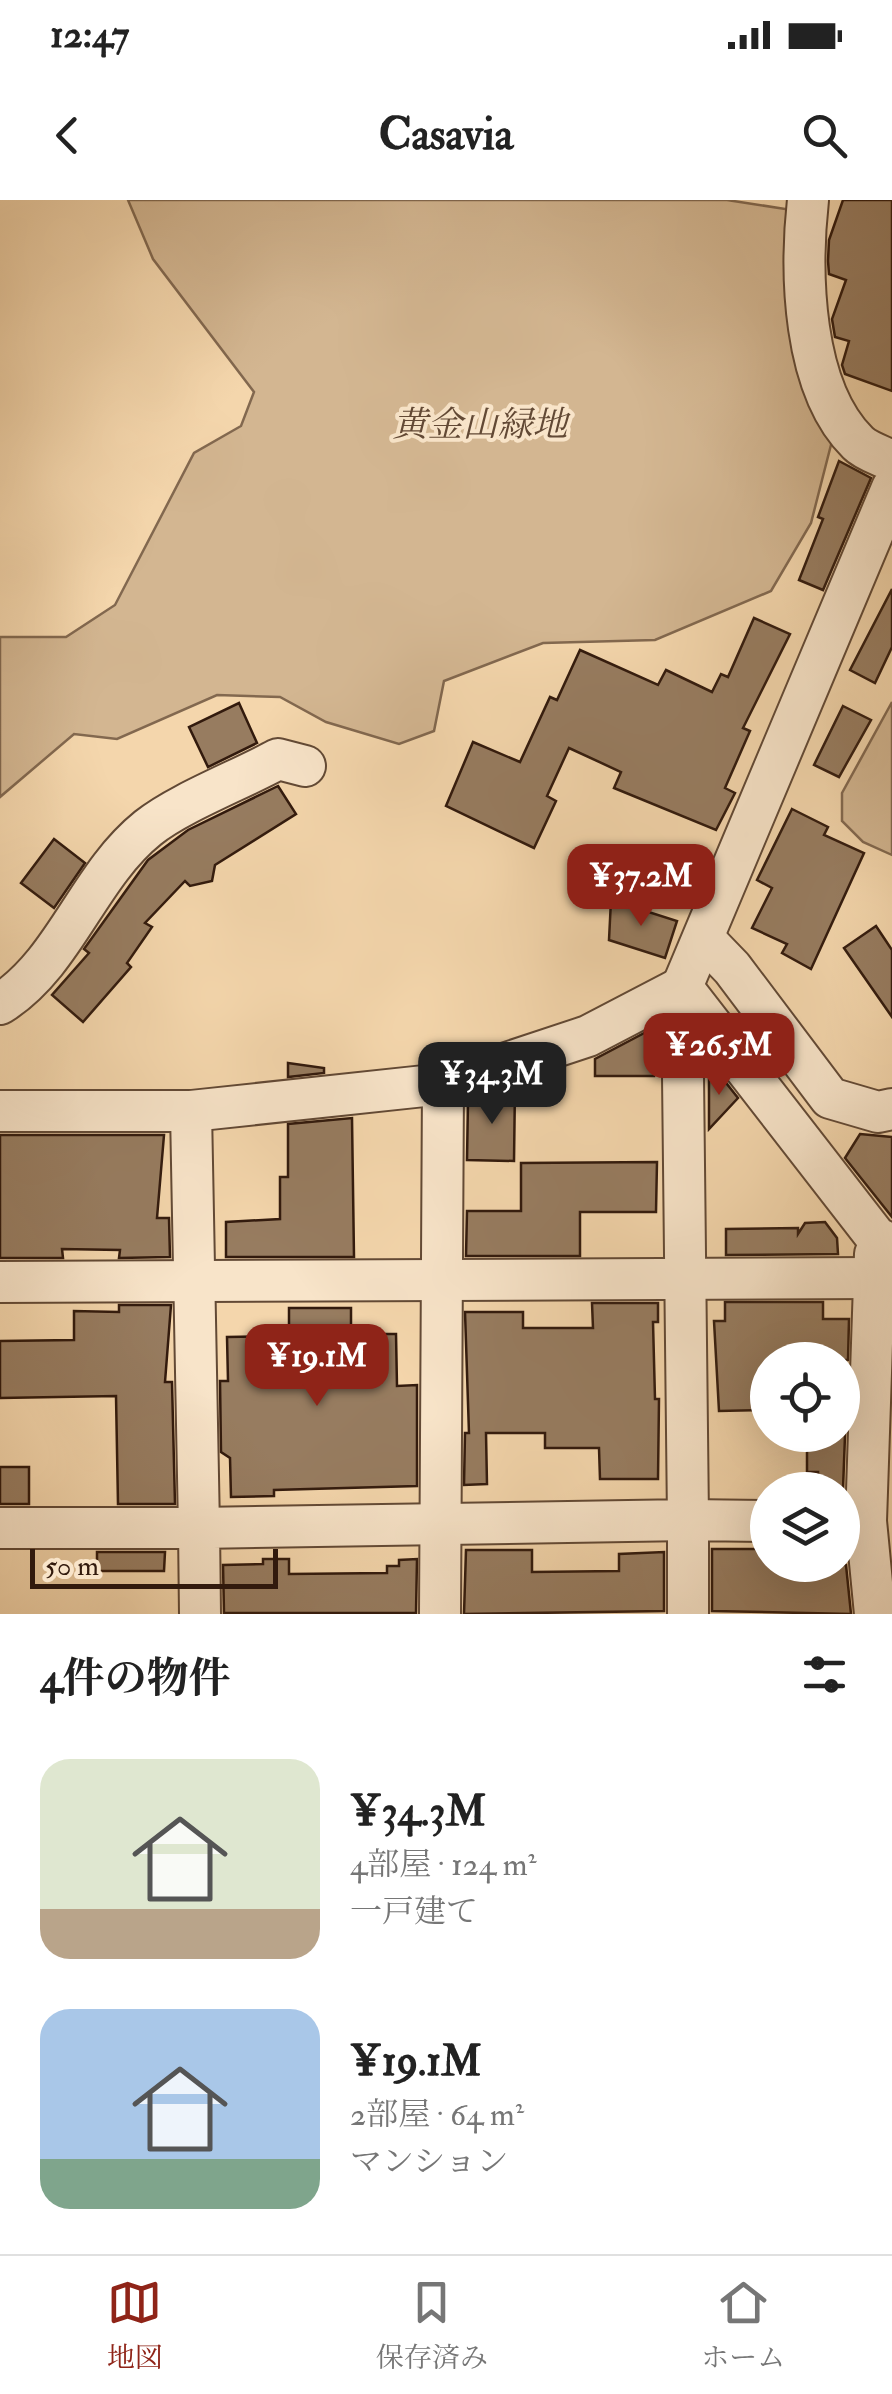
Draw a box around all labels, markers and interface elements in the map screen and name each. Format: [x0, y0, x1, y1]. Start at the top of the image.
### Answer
text: 12:47 [50, 11, 129, 59]
text: Casavia [379, 107, 513, 163]
icon: back [40, 108, 95, 163]
icon: search [797, 108, 852, 163]
park label: 黄金山緑地 [392, 403, 571, 447]
pin: ¥37.2M [560, 844, 722, 929]
text: ¥37.2M [589, 856, 693, 896]
pin: ¥26.5M [638, 1013, 800, 1098]
text: ¥26.5M [665, 1025, 773, 1065]
pin: ¥34.3M [411, 1042, 573, 1127]
text: ¥34.3M [440, 1054, 544, 1094]
pin: ¥19.1M [236, 1324, 398, 1409]
text: ¥19.1M [267, 1336, 367, 1376]
map controls [750, 1342, 860, 1582]
button: locate [750, 1342, 860, 1452]
button: layers [750, 1472, 860, 1582]
scale bar [30, 1544, 278, 1588]
text: 50 m [45, 1549, 99, 1584]
icon: filters [797, 1647, 852, 1702]
text: 4件の物件 [40, 1653, 231, 1705]
text: ¥34.3M [350, 1786, 486, 1838]
icon: home [120, 1799, 240, 1919]
text: 4部屋 · 124 m² [350, 1845, 536, 1885]
text: 一戸建て [350, 1892, 478, 1932]
text: ¥19.1M [350, 2036, 482, 2088]
icon: home [120, 2049, 240, 2169]
text: 2部屋 · 64 m² [350, 2095, 524, 2135]
text: マンション [350, 2142, 509, 2182]
tab: 地図 [107, 2275, 163, 2376]
tab: 保存済み [376, 2275, 488, 2376]
tab: ホーム [701, 2275, 785, 2376]

